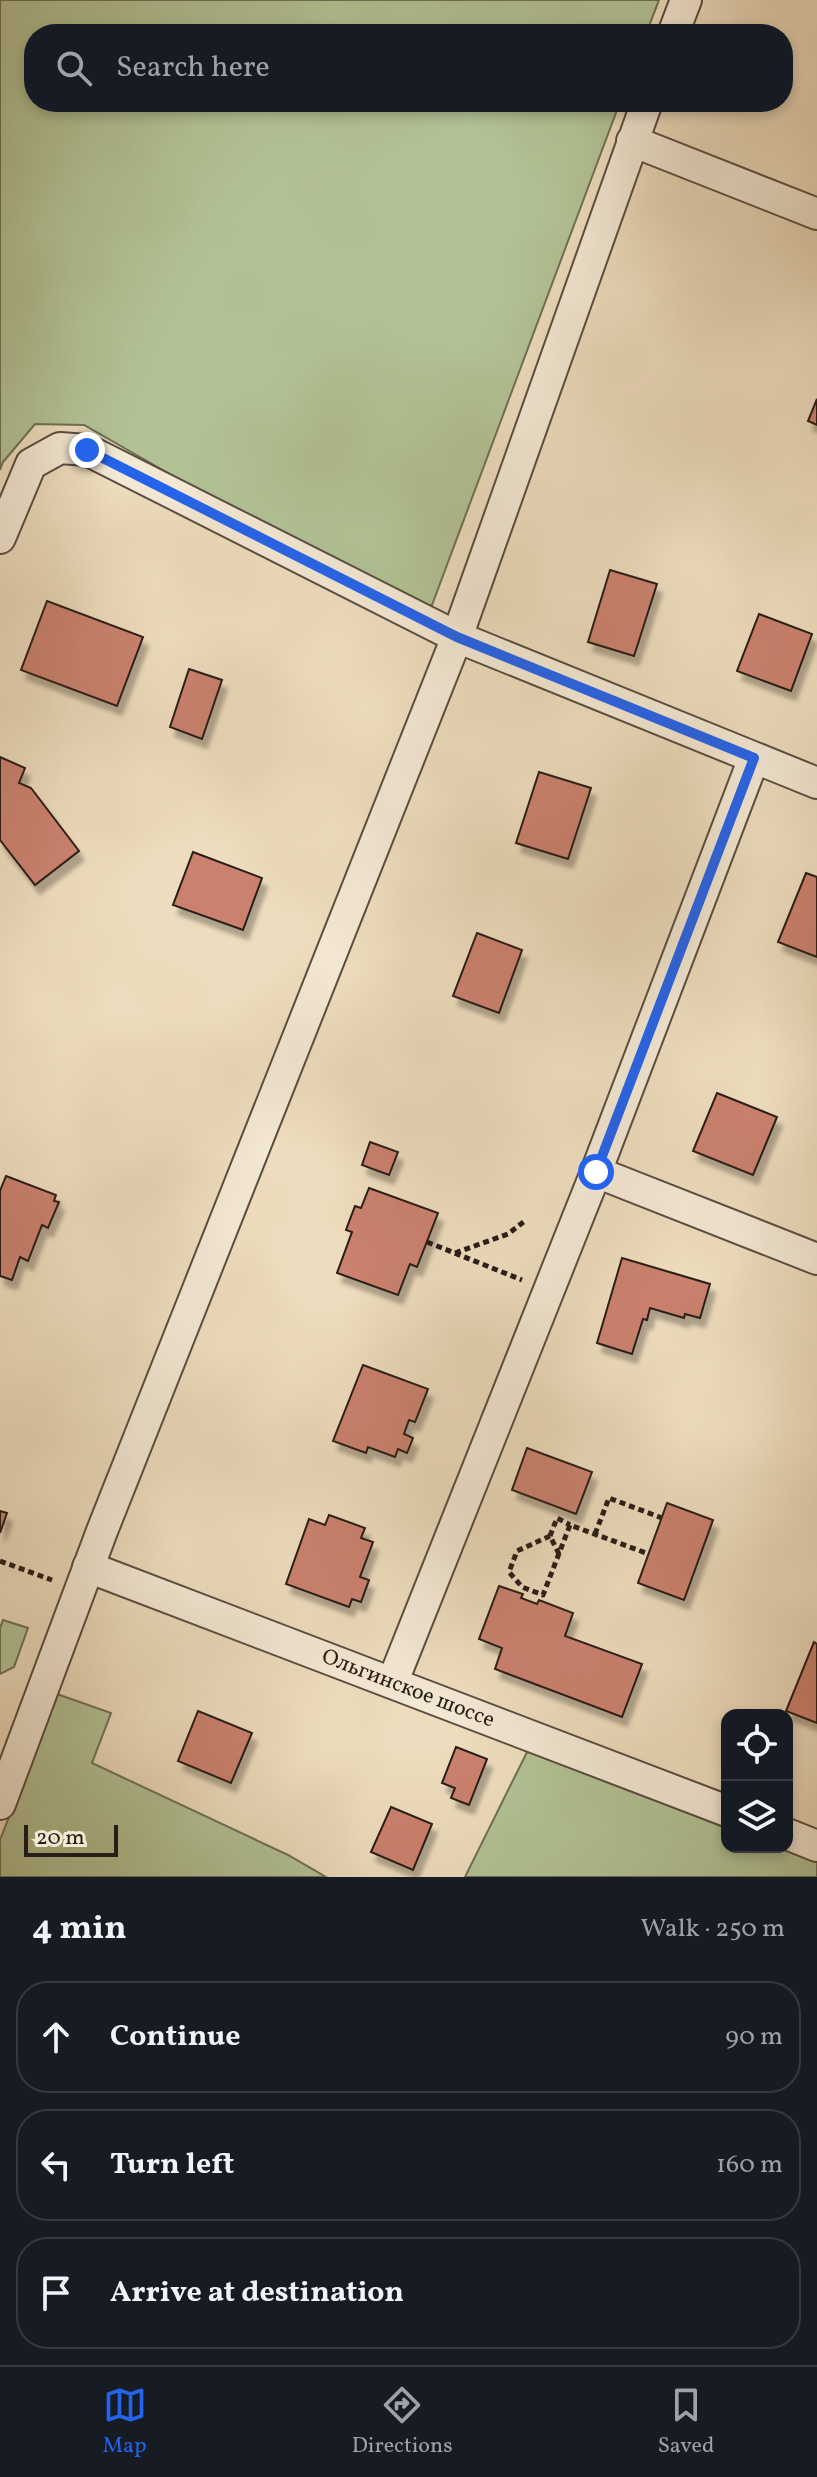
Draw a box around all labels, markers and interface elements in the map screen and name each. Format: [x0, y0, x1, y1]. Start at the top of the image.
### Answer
search box [24, 24, 793, 112]
icon: search [52, 46, 96, 90]
text: Search here [116, 47, 270, 89]
route end [69, 432, 105, 468]
route start [578, 1154, 614, 1190]
street label: Ольгинское шоссе [317, 1642, 499, 1736]
map controls [721, 1709, 793, 1853]
button: locate [721, 1709, 793, 1781]
button: layers [721, 1781, 793, 1853]
scale bar [24, 1821, 118, 1857]
text: 20 m [36, 1823, 85, 1854]
text: 4 min [32, 1906, 127, 1953]
text: Walk · 250 m [641, 1911, 785, 1947]
icon: ahead [34, 2015, 78, 2059]
text: Continue [110, 2016, 241, 2058]
text: 90 m [725, 2019, 783, 2055]
icon: left [34, 2143, 78, 2187]
text: Turn left [110, 2144, 234, 2186]
text: 160 m [716, 2147, 783, 2183]
icon: arrive [34, 2271, 78, 2315]
text: Arrive at destination [110, 2272, 404, 2314]
tab: Map [103, 2383, 147, 2462]
tab: Directions [352, 2383, 453, 2462]
tab: Saved [658, 2383, 714, 2462]

